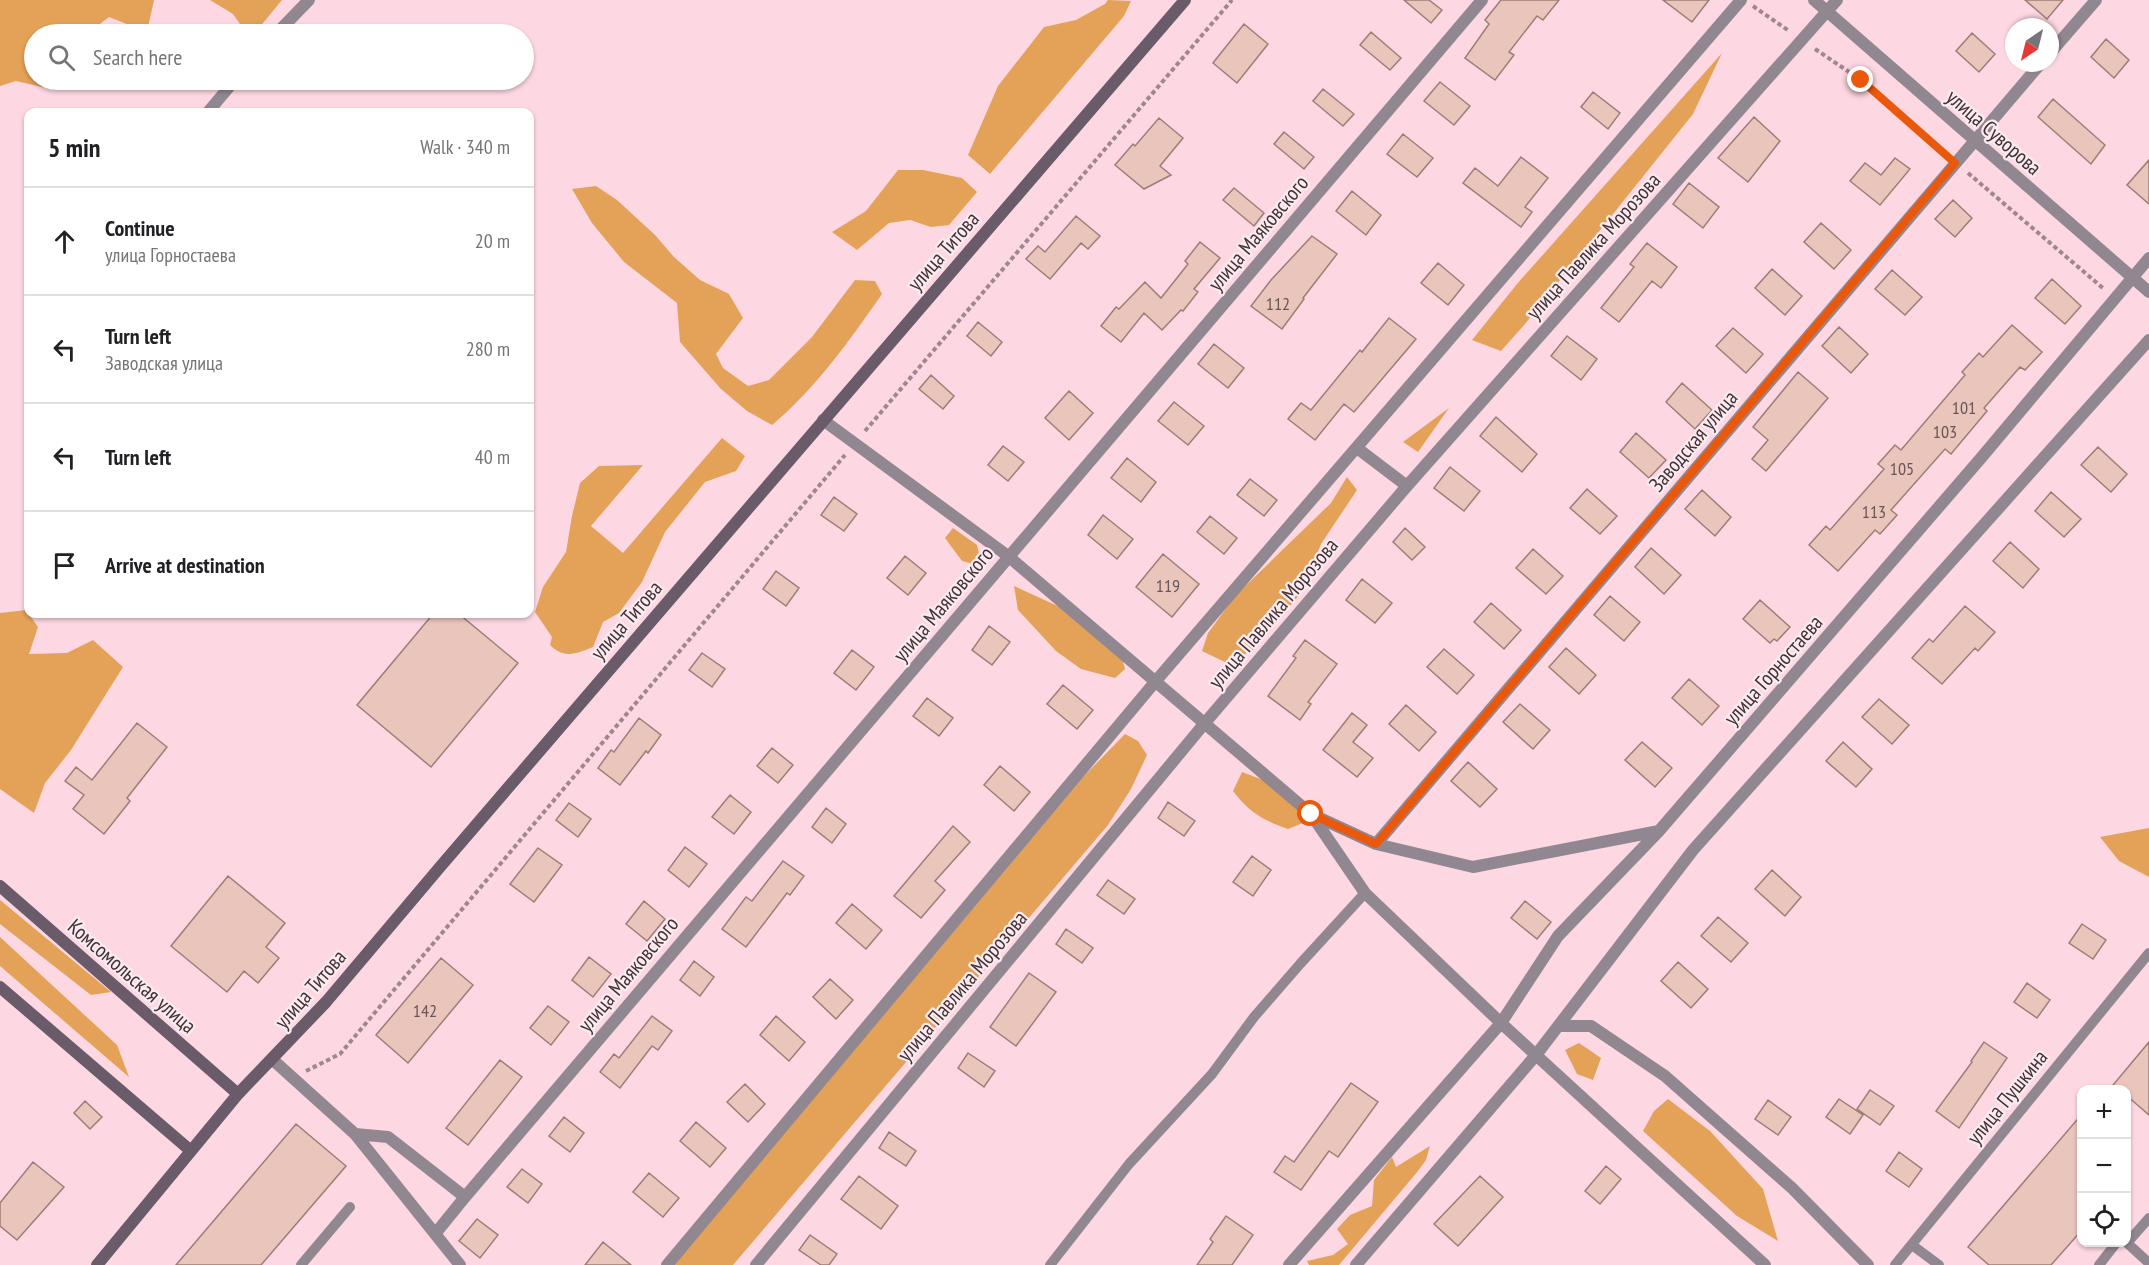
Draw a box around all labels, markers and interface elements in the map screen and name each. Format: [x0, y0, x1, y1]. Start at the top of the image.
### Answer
north arrow [2005, 18, 2059, 72]
search box [24, 24, 534, 90]
icon: search [45, 41, 78, 74]
text: Search here [93, 43, 182, 71]
route end [1847, 66, 1873, 92]
street label: улица Суворова [1941, 83, 2047, 181]
text: 5 min [48, 131, 101, 164]
text: Walk · 340 m [420, 134, 510, 160]
street label: улица Павлика Морозова [1520, 167, 1666, 325]
street label: улица Маяковского [1202, 170, 1314, 296]
street label: улица Титова [901, 206, 985, 296]
text: Continue [105, 214, 175, 242]
icon: ahead [48, 225, 81, 258]
text: 20 m [475, 228, 510, 254]
text: улица Горностаева [105, 242, 236, 268]
house number: 112 [1266, 292, 1290, 315]
text: Turn left [105, 322, 171, 350]
icon: left [48, 333, 81, 366]
text: 280 m [466, 336, 510, 362]
text: Заводская улица [105, 350, 223, 376]
street label: Заводская улица [1643, 385, 1743, 497]
house number: 101 [1952, 396, 1976, 419]
house number: 103 [1933, 420, 1957, 443]
icon: left [48, 441, 81, 474]
text: Turn left [105, 443, 171, 471]
text: 40 m [475, 444, 510, 470]
house number: 105 [1890, 457, 1914, 480]
house number: 113 [1862, 500, 1886, 523]
street label: улица Павлика Морозова [1202, 532, 1344, 694]
street label: улица Маяковского [887, 541, 999, 667]
icon: arrive [48, 549, 81, 582]
text: Arrive at destination [105, 551, 265, 579]
house number: 119 [1156, 574, 1180, 597]
street label: улица Титова [584, 575, 668, 665]
street label: улица Горностаева [1718, 609, 1828, 731]
route start [1297, 800, 1323, 826]
street label: улица Павлика Морозова [891, 905, 1033, 1067]
street label: улица Маяковского [572, 911, 684, 1037]
street label: Комсомольская улица [62, 913, 202, 1039]
street label: улица Титова [268, 944, 352, 1034]
house number: 142 [413, 999, 437, 1022]
street label: улица Пушкина [1961, 1044, 2053, 1150]
map controls [2077, 1085, 2131, 1247]
button: + [2077, 1085, 2131, 1139]
button: − [2077, 1139, 2131, 1193]
button: locate [2077, 1193, 2131, 1247]

